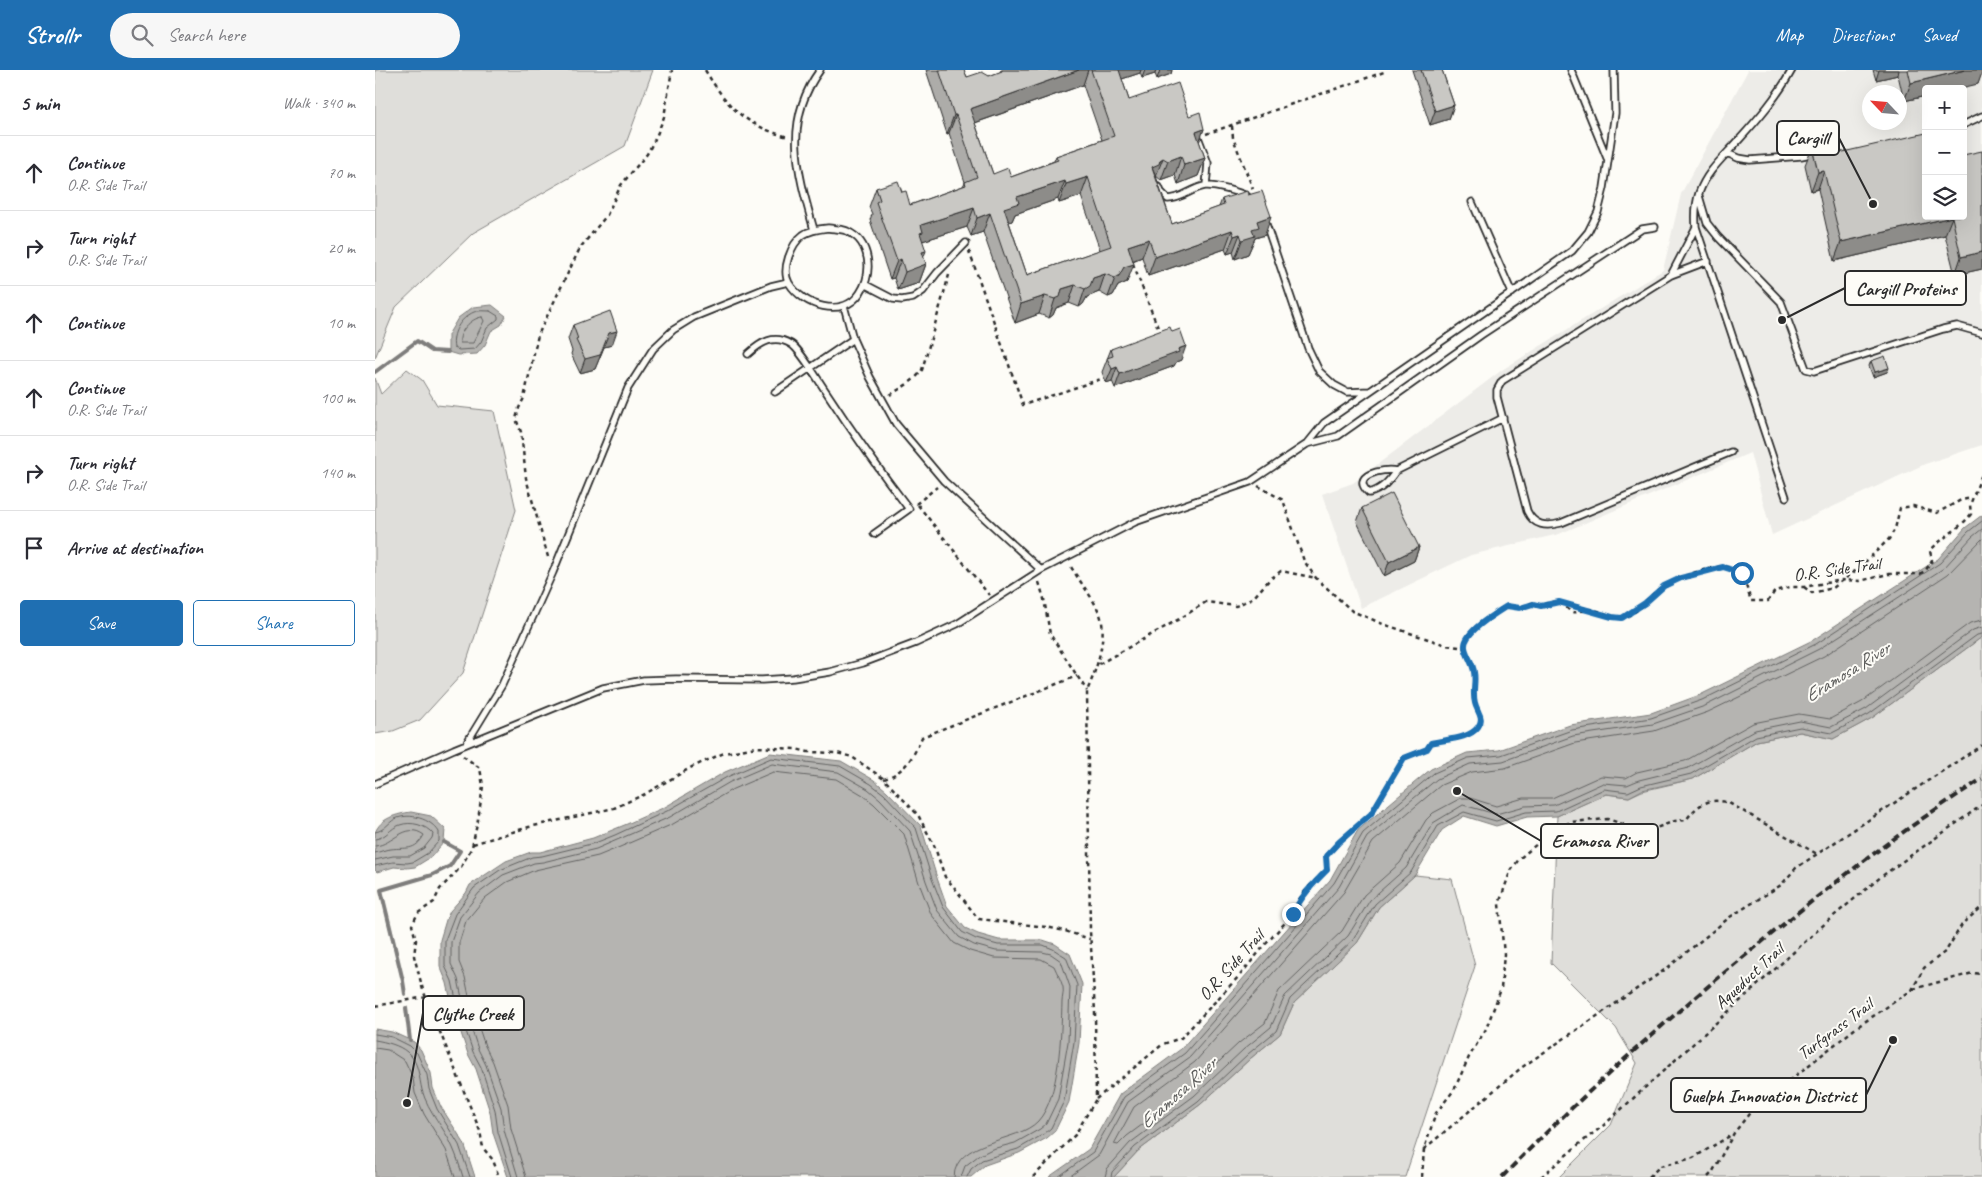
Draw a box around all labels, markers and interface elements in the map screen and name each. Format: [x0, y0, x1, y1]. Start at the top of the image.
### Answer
search box [110, 13, 460, 58]
text: Strollr [25, 20, 80, 50]
icon: search [128, 21, 156, 49]
text: Search here [168, 23, 245, 47]
text: Map [1776, 24, 1803, 46]
text: Directions [1831, 24, 1894, 46]
text: Saved [1922, 24, 1957, 46]
north arrow [1862, 85, 1907, 130]
map controls [1922, 85, 1967, 220]
button: + [1922, 85, 1967, 130]
text: 5 min [20, 90, 60, 116]
text: Walk · 340 m [283, 93, 355, 113]
callout: Cargill [1777, 121, 1839, 155]
text: Cargill [1787, 126, 1833, 150]
button: − [1922, 130, 1967, 175]
text: Continue [67, 151, 124, 175]
icon: ahead [20, 159, 48, 187]
text: 70 m [328, 163, 355, 183]
text: O.R. Side Trail [67, 175, 145, 195]
button: layers [1922, 175, 1967, 220]
text: Turn right [67, 226, 134, 250]
icon: right [20, 234, 48, 262]
text: 20 m [328, 238, 355, 258]
text: O.R. Side Trail [67, 250, 145, 270]
callout: Cargill Proteins [1845, 271, 1966, 305]
text: Cargill Proteins [1856, 277, 1959, 301]
icon: ahead [20, 309, 48, 337]
text: Continue [67, 311, 124, 335]
text: 10 m [328, 313, 355, 333]
text: Continue [67, 376, 124, 400]
icon: ahead [20, 384, 48, 412]
text: 100 m [321, 388, 355, 408]
text: O.R. Side Trail [67, 400, 145, 420]
text: Turn right [67, 451, 134, 475]
icon: right [20, 459, 48, 487]
text: 140 m [321, 463, 355, 483]
text: O.R. Side Trail [67, 475, 145, 495]
icon: arrive [20, 534, 48, 562]
text: Arrive at destination [67, 536, 203, 560]
street label: O.R. Side Trail [1792, 552, 1885, 586]
route start [1731, 562, 1754, 585]
button: Save [20, 600, 183, 646]
button: Share [193, 600, 355, 646]
water label: Eramosa River [1800, 635, 1897, 707]
callout: Eramosa River [1541, 824, 1658, 858]
text: Eramosa River [1552, 829, 1651, 853]
route end [1282, 903, 1305, 926]
street label: O.R. Side Trail [1194, 923, 1270, 1005]
street label: Aqueduct Trail [1710, 936, 1790, 1014]
street label: Turfgrass Trail [1793, 992, 1879, 1065]
callout: Clythe Creek [423, 996, 524, 1030]
text: Clythe Creek [433, 1002, 515, 1026]
water label: Eramosa River [1134, 1050, 1224, 1134]
callout: Guelph Innovation District [1671, 1078, 1866, 1112]
text: Guelph Innovation District [1682, 1084, 1858, 1108]

